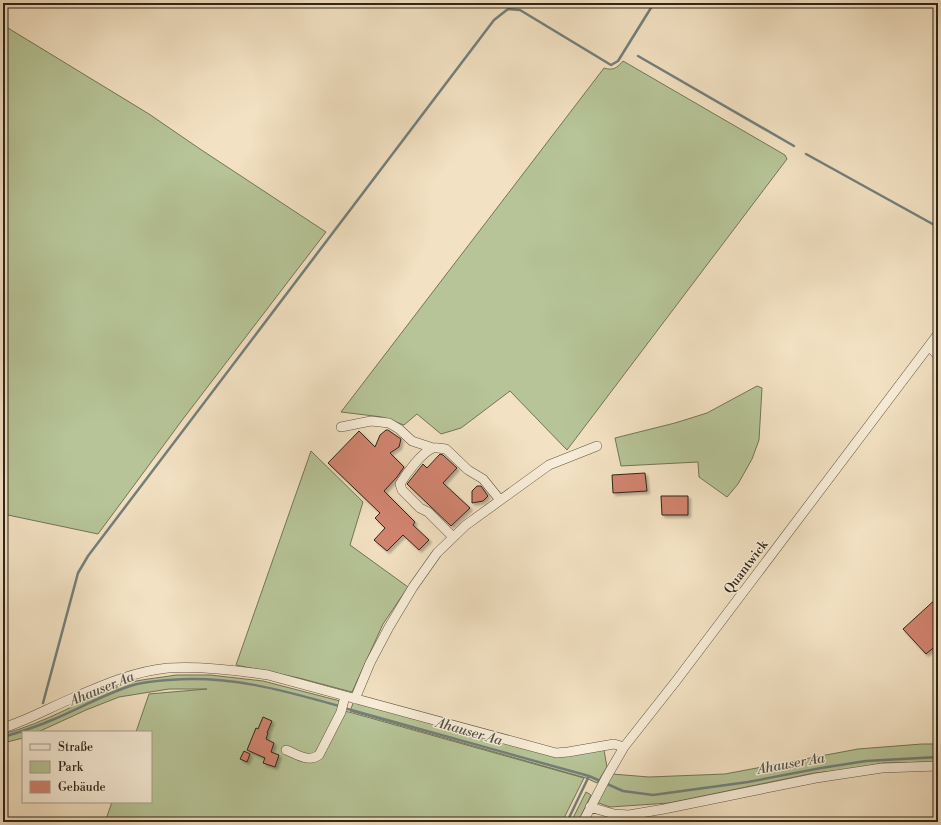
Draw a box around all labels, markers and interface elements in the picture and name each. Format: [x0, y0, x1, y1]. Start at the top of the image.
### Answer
street label: Quantwick [721, 536, 772, 597]
water label: Ahauser Aa [65, 668, 137, 711]
water label: Ahauser Aa [432, 713, 504, 750]
legend [22, 731, 152, 803]
text: Straße [58, 740, 93, 755]
water label: Ahauser Aa [754, 749, 826, 779]
text: Park [58, 760, 84, 775]
text: Gebäude [58, 780, 106, 795]

